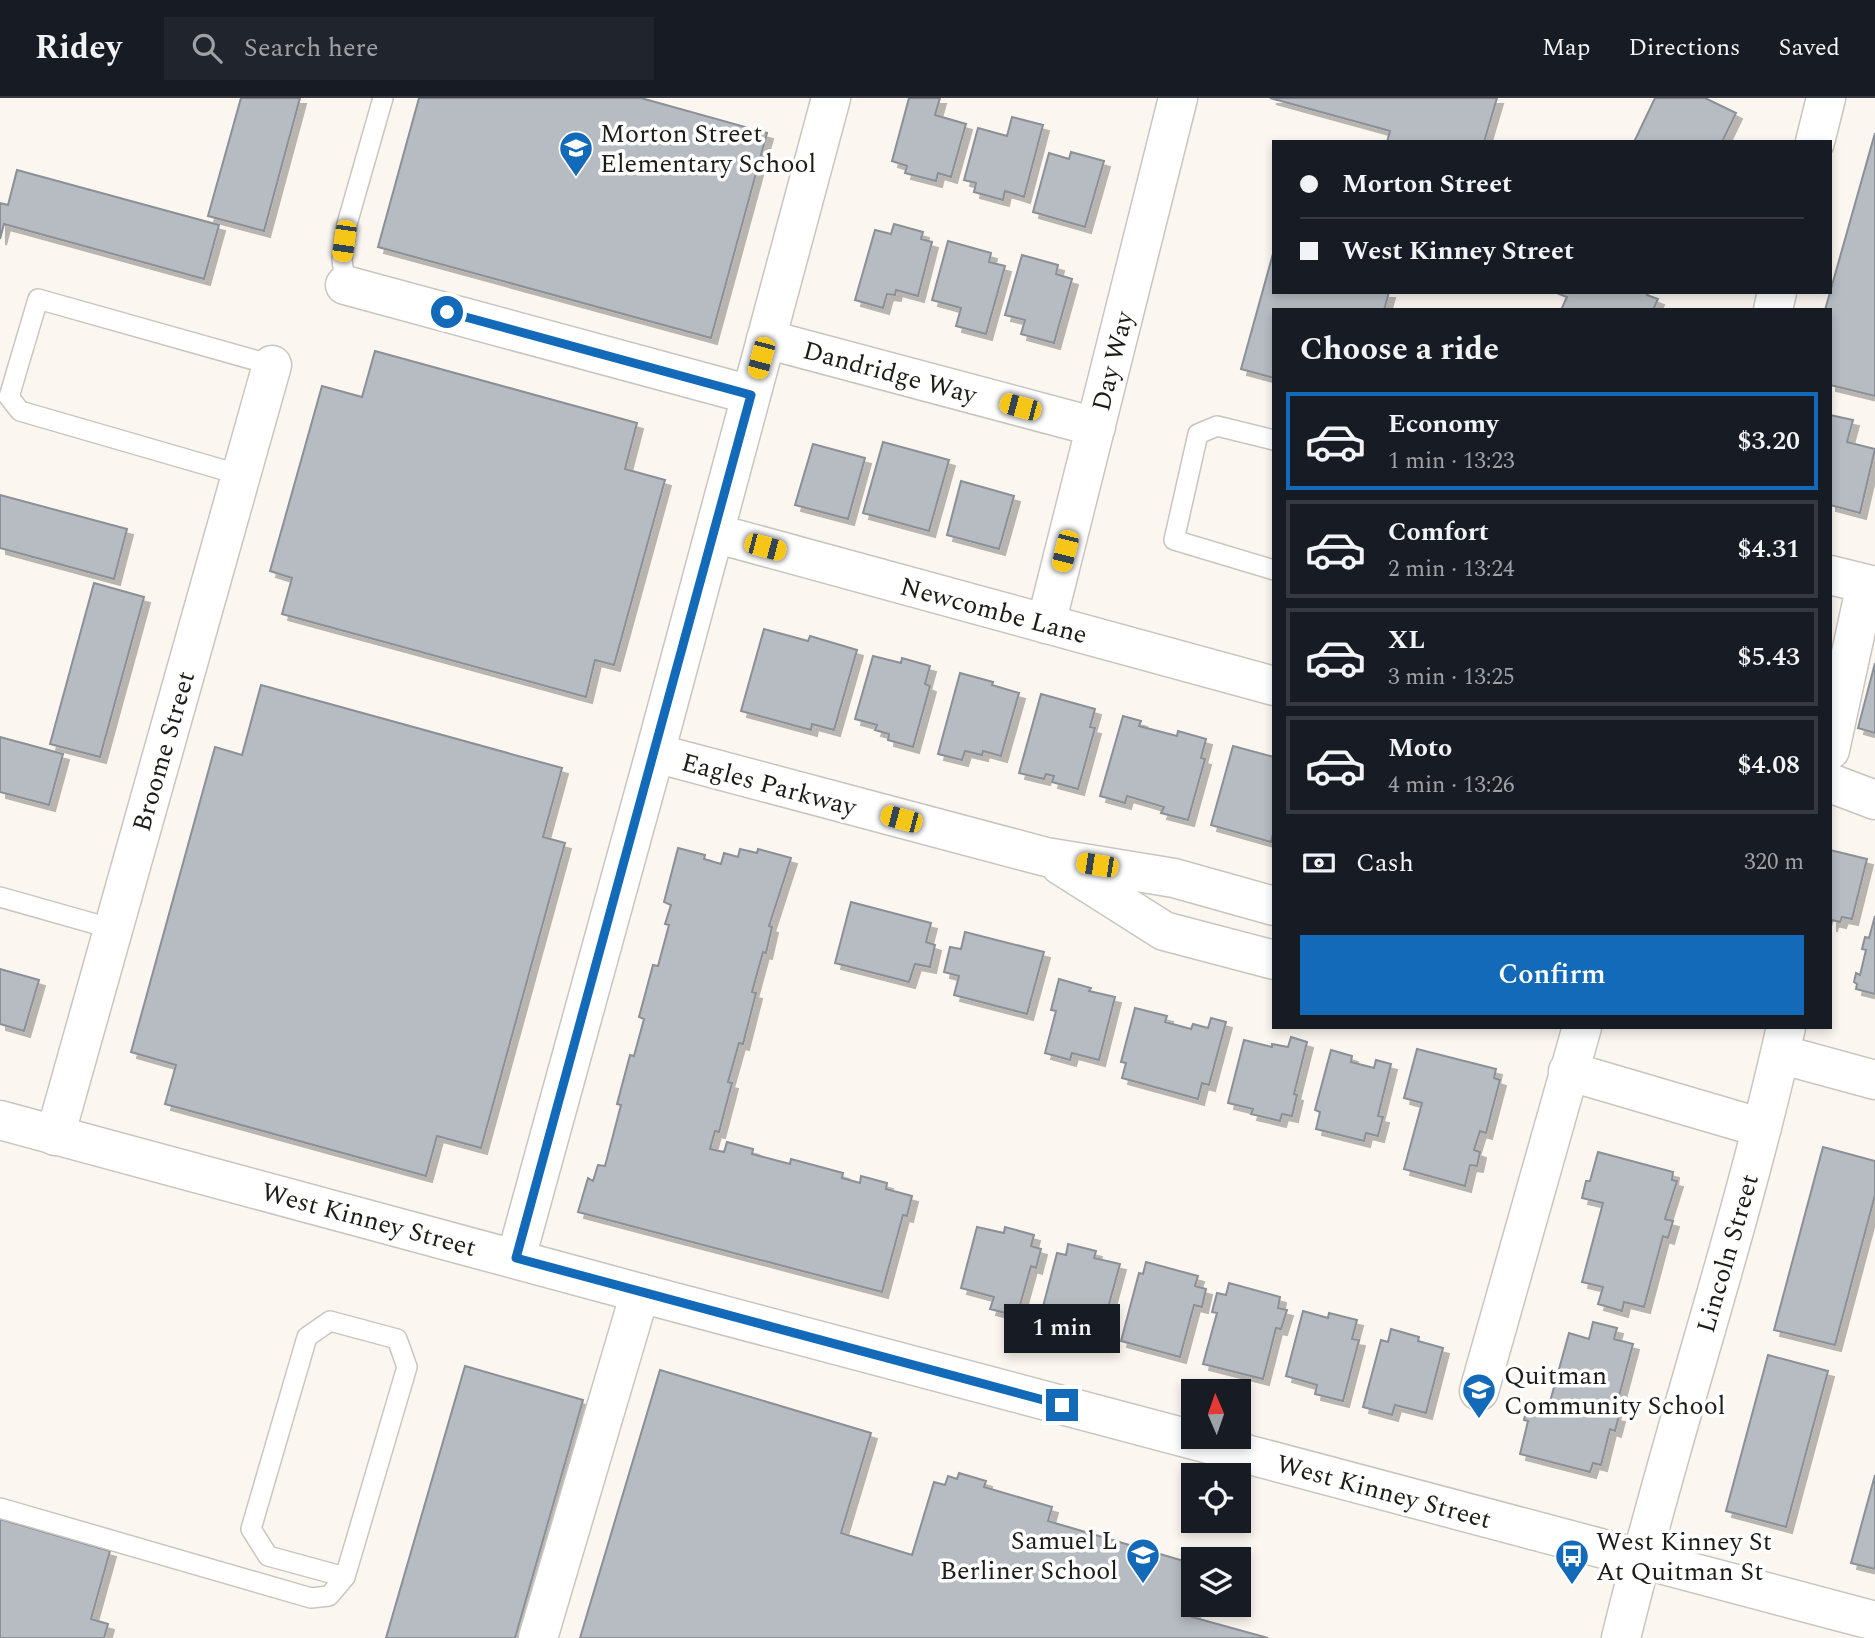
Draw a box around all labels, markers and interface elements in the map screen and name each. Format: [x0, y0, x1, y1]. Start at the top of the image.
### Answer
search box [164, 17, 654, 80]
text: Ridey [35, 23, 122, 73]
text: Search here [244, 28, 379, 68]
icon: search [188, 29, 226, 67]
text: Map [1542, 30, 1590, 66]
text: Directions [1628, 30, 1740, 66]
text: Saved [1778, 30, 1840, 66]
place label: Morton Street Elementary School [600, 114, 816, 184]
school or university icon: Morton Street Elementary School [557, 129, 595, 178]
text: Morton Street [1342, 164, 1512, 204]
car [331, 219, 358, 263]
text: West Kinney Street [1342, 231, 1574, 271]
route start [431, 296, 463, 328]
street label: Day Way [1081, 306, 1145, 415]
text: Choose a ride [1300, 325, 1499, 374]
street label: Dandridge Way [798, 331, 983, 416]
car [746, 335, 777, 381]
car [997, 391, 1044, 423]
text: Economy [1388, 404, 1498, 444]
icon: car [1304, 410, 1367, 473]
text: $3.20 [1737, 421, 1800, 461]
text: 1 min · 13:23 [1388, 444, 1515, 479]
text: Comfort [1388, 512, 1489, 552]
icon: car [1304, 518, 1367, 581]
car [1050, 528, 1081, 574]
text: $4.31 [1737, 529, 1800, 569]
car [742, 531, 789, 563]
text: 2 min · 13:24 [1388, 552, 1515, 587]
street label: Newcombe Lane [896, 567, 1092, 655]
text: XL [1388, 620, 1425, 660]
icon: car [1304, 626, 1367, 689]
text: $5.43 [1737, 637, 1800, 677]
text: 3 min · 13:25 [1388, 660, 1515, 695]
street label: Broome Street [122, 666, 206, 836]
text: Moto [1388, 728, 1452, 768]
icon: car [1304, 734, 1367, 797]
street label: Eagles Parkway [677, 742, 862, 828]
text: $4.08 [1737, 745, 1800, 785]
text: 4 min · 13:26 [1388, 768, 1515, 803]
car [878, 803, 925, 835]
text: Cash [1356, 843, 1414, 883]
icon: cash [1300, 844, 1338, 882]
text: 320 m [1744, 845, 1804, 880]
car [1075, 851, 1120, 879]
button: Confirm [1300, 935, 1804, 1015]
street label: Lincoln Street [1686, 1169, 1770, 1337]
street label: West Kinney Street [257, 1172, 481, 1268]
callout: 1 min [1004, 1304, 1120, 1352]
text: 1 min [1032, 1311, 1092, 1346]
place label: Quitman Community School [1504, 1356, 1725, 1426]
school or university icon: Quitman Community School [1460, 1371, 1498, 1420]
north arrow [1181, 1379, 1251, 1449]
map controls [1181, 1379, 1251, 1617]
route end [1046, 1389, 1078, 1421]
street label: West Kinney Street [1272, 1444, 1496, 1540]
button: locate [1181, 1463, 1251, 1533]
place label: Samuel L Berliner School [940, 1521, 1118, 1591]
place label: West Kinney St At Quitman St [1596, 1522, 1772, 1592]
school or university icon: Samuel L Berliner School [1124, 1536, 1162, 1585]
bus stop icon: West Kinney St At Quitman St [1553, 1537, 1591, 1586]
button: layers [1181, 1547, 1251, 1617]

